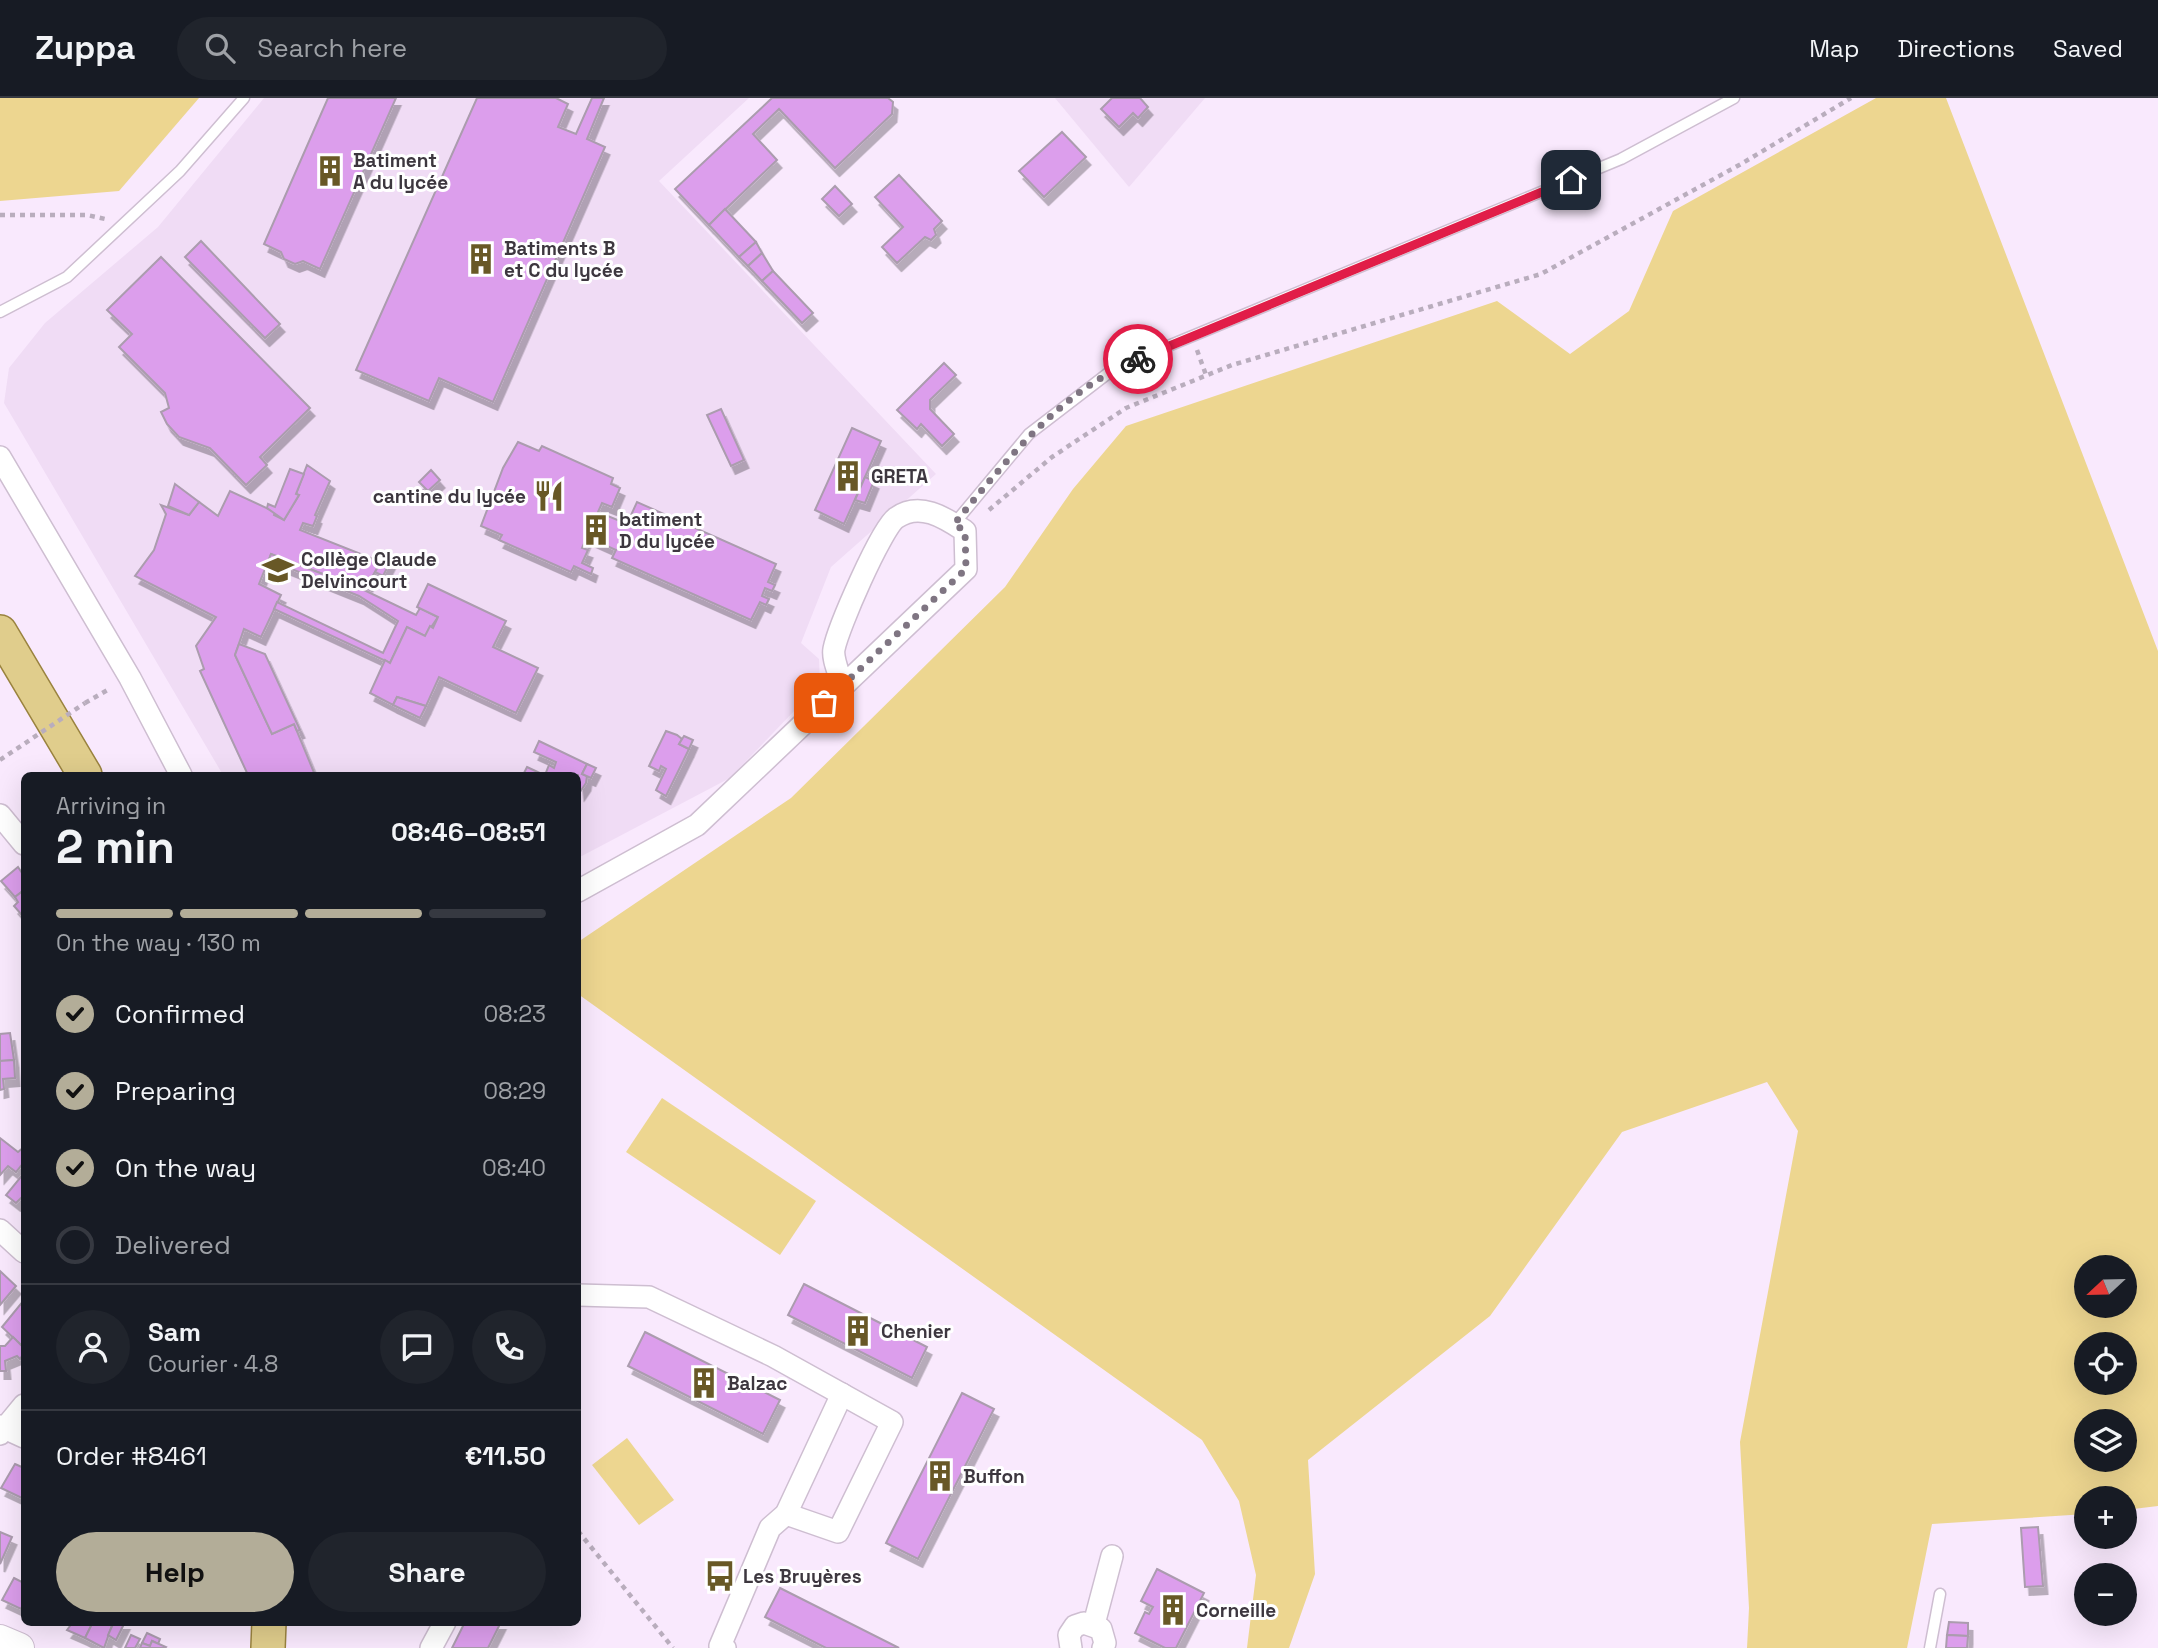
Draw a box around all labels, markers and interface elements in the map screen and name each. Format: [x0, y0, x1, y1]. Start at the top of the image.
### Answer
search box [177, 17, 667, 80]
text: Zuppa [35, 27, 135, 69]
icon: search [201, 29, 239, 67]
text: Search here [257, 31, 407, 65]
text: Map [1809, 33, 1859, 64]
text: Directions [1897, 33, 2015, 64]
text: Saved [2053, 33, 2123, 64]
place label: Batiment A du lycée [353, 148, 448, 195]
pin [1541, 150, 1601, 210]
building icon: Batiment A du lycée [313, 154, 347, 188]
icon: home [1552, 161, 1590, 199]
place label: Batiments B et C du lycée [504, 236, 624, 283]
building icon: Batiments B et C du lycée [464, 242, 498, 276]
courier [1103, 324, 1173, 394]
icon: bike [1119, 340, 1157, 378]
building icon: GRETA [831, 459, 865, 493]
place label: GRETA [871, 464, 928, 489]
restaurant icon: cantine du lycée [532, 479, 566, 513]
place label: cantine du lycée [373, 484, 526, 509]
place label: batiment D du lycée [619, 507, 715, 554]
building icon: batiment D du lycée [579, 513, 613, 547]
place label: Collège Claude Delvincourt [301, 547, 437, 594]
school or university icon: Collège Claude Delvincourt [261, 553, 295, 587]
pin [794, 673, 854, 733]
icon: bag [805, 684, 843, 722]
text: Arriving in [56, 791, 166, 821]
text: 08:46–08:51 [391, 815, 546, 849]
text: 2 min [56, 818, 175, 876]
text: On the way · 130 m [56, 928, 261, 958]
icon: check [56, 995, 94, 1033]
text: Confirmed [115, 997, 245, 1031]
text: 08:23 [483, 999, 546, 1029]
icon: check [56, 1072, 94, 1110]
text: Preparing [115, 1074, 236, 1108]
text: 08:29 [483, 1076, 546, 1106]
icon: check [56, 1149, 94, 1187]
text: On the way [115, 1151, 256, 1185]
text: 08:40 [482, 1153, 546, 1183]
text: Delivered [115, 1228, 231, 1262]
north arrow [2074, 1255, 2137, 1318]
map controls [2074, 1255, 2137, 1626]
button: person [56, 1310, 130, 1384]
button: chat [380, 1310, 454, 1384]
button: phone [472, 1310, 546, 1384]
building icon: Chenier [841, 1314, 875, 1348]
text: Sam [148, 1315, 201, 1349]
place label: Chenier [881, 1319, 951, 1344]
button: locate [2074, 1332, 2137, 1395]
text: Courier · 4.8 [148, 1349, 278, 1379]
building icon: Balzac [687, 1366, 721, 1400]
place label: Balzac [727, 1371, 787, 1396]
button: layers [2074, 1409, 2137, 1472]
text: Order #8461 [56, 1439, 207, 1473]
text: €11.50 [465, 1439, 546, 1473]
building icon: Buffon [923, 1459, 957, 1493]
place label: Buffon [963, 1464, 1025, 1489]
button: + [2074, 1486, 2137, 1549]
button: Help [56, 1532, 294, 1612]
button: Share [308, 1532, 546, 1612]
bus stop icon: Les Bruyères [703, 1559, 737, 1593]
button: − [2074, 1563, 2137, 1626]
place label: Les Bruyères [743, 1564, 862, 1589]
building icon: Corneille [1156, 1593, 1190, 1627]
place label: Corneille [1196, 1598, 1276, 1623]

